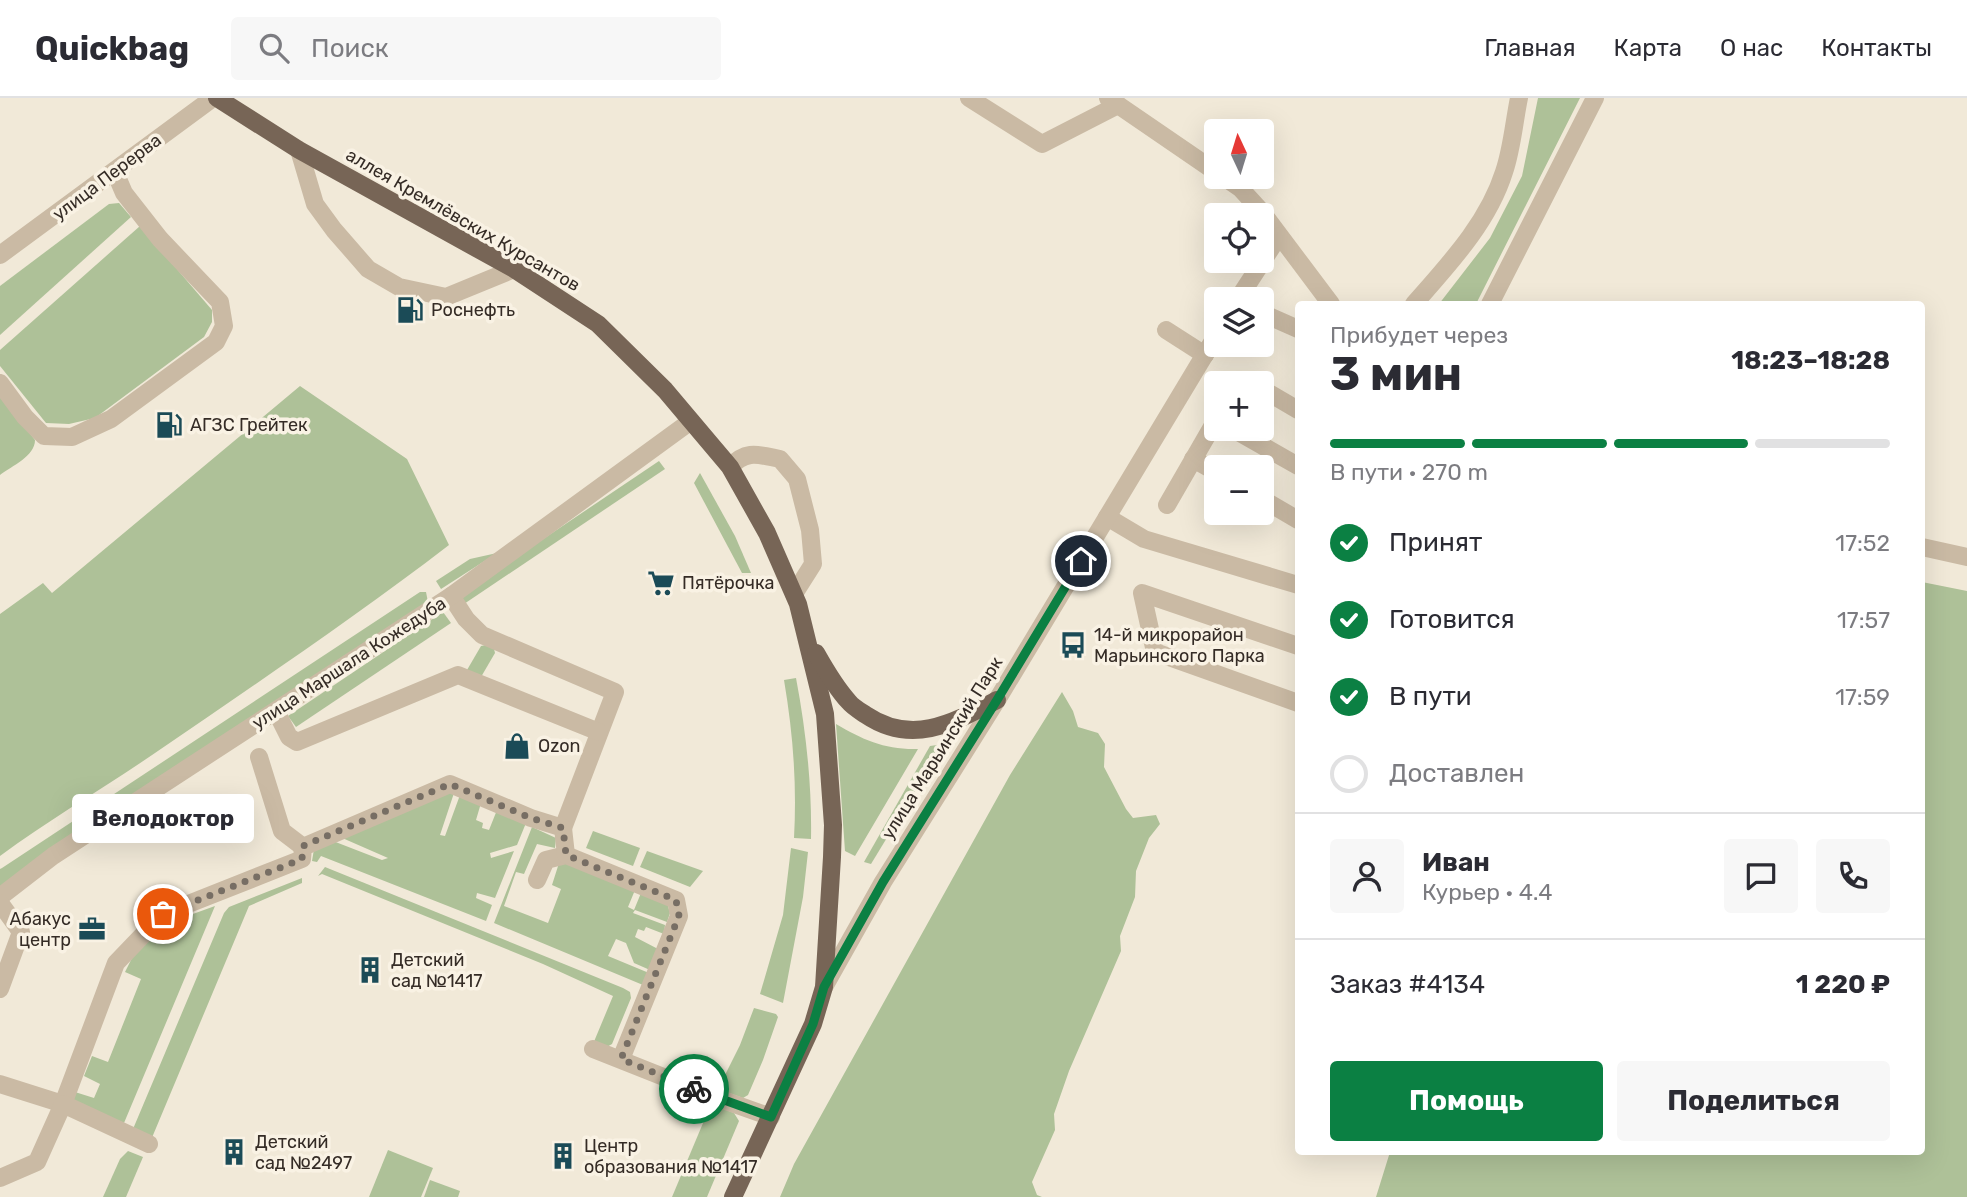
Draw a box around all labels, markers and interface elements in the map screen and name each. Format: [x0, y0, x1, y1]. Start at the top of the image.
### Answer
search box [231, 17, 721, 80]
text: Quickbag [35, 29, 189, 68]
icon: search [255, 29, 293, 67]
text: Поиск [311, 33, 389, 64]
text: Главная [1484, 34, 1576, 62]
text: Карта [1614, 34, 1682, 62]
text: О нас [1720, 34, 1783, 62]
text: Контакты [1821, 34, 1932, 62]
north arrow [1204, 119, 1274, 189]
map controls [1204, 119, 1274, 525]
street label: улица Перерва [48, 129, 166, 225]
street label: аллея Кремлёвских Курсантов [342, 144, 584, 296]
button: locate [1204, 203, 1274, 273]
button: layers [1204, 287, 1274, 357]
fuel station icon: Роснефть [395, 295, 425, 325]
place label: Роснефть [431, 299, 515, 321]
text: Прибудет через [1330, 321, 1508, 349]
text: 18:23–18:28 [1731, 345, 1890, 376]
text: 3 мин [1330, 347, 1462, 402]
button: + [1204, 371, 1274, 441]
fuel station icon: АГЗС Грейтек [154, 410, 184, 440]
place label: АГЗС Грейтек [190, 414, 308, 436]
button: − [1204, 455, 1274, 525]
text: В пути · 270 m [1330, 458, 1488, 486]
icon: check [1330, 524, 1368, 562]
text: Принят [1389, 527, 1482, 558]
text: 17:52 [1835, 529, 1890, 557]
pin [1051, 531, 1111, 591]
icon: home [1062, 542, 1100, 580]
supermarket icon: Пятёрочка [646, 568, 676, 598]
place label: Пятёрочка [682, 572, 775, 594]
street label: улица Маршала Кожедуба [248, 592, 450, 734]
icon: check [1330, 601, 1368, 639]
text: Готовится [1389, 604, 1515, 635]
text: 17:57 [1837, 606, 1890, 634]
place label: 14-й микрорайон Марьинского Парка [1094, 624, 1265, 667]
bus stop icon: 14-й микрорайон Марьинского Парка [1058, 630, 1088, 660]
street label: улица Марьинский Парк [877, 652, 1007, 843]
icon: check [1330, 678, 1368, 716]
text: В пути [1389, 681, 1472, 712]
text: 17:59 [1835, 683, 1890, 711]
shop icon: Ozon [502, 731, 532, 761]
place label: Ozon [538, 735, 580, 757]
text: Доставлен [1389, 758, 1524, 789]
callout: Велодоктор [72, 795, 254, 844]
text: Велодоктор [92, 804, 234, 832]
button: person [1330, 839, 1404, 913]
button: chat [1724, 839, 1798, 913]
button: phone [1816, 839, 1890, 913]
text: Иван [1422, 847, 1490, 878]
text: Курьер · 4.4 [1422, 878, 1553, 906]
pin [133, 884, 193, 944]
icon: bag [144, 895, 182, 933]
place label: Абакус центр [9, 908, 71, 951]
office icon: Абакус центр [77, 914, 107, 944]
place label: Детский сад №1417 [391, 949, 482, 992]
building icon: Детский сад №1417 [355, 955, 385, 985]
text: Заказ #4134 [1330, 969, 1485, 1000]
text: 1 220 ₽ [1796, 969, 1890, 1000]
courier [659, 1054, 729, 1124]
button: Помощь [1330, 1061, 1603, 1141]
button: Поделиться [1617, 1061, 1890, 1141]
icon: bike [675, 1070, 713, 1108]
place label: Детский сад №2497 [255, 1131, 352, 1174]
place label: Центр образования №1417 [584, 1135, 757, 1178]
building icon: Детский сад №2497 [219, 1137, 249, 1167]
building icon: Центр образования №1417 [548, 1141, 578, 1171]

